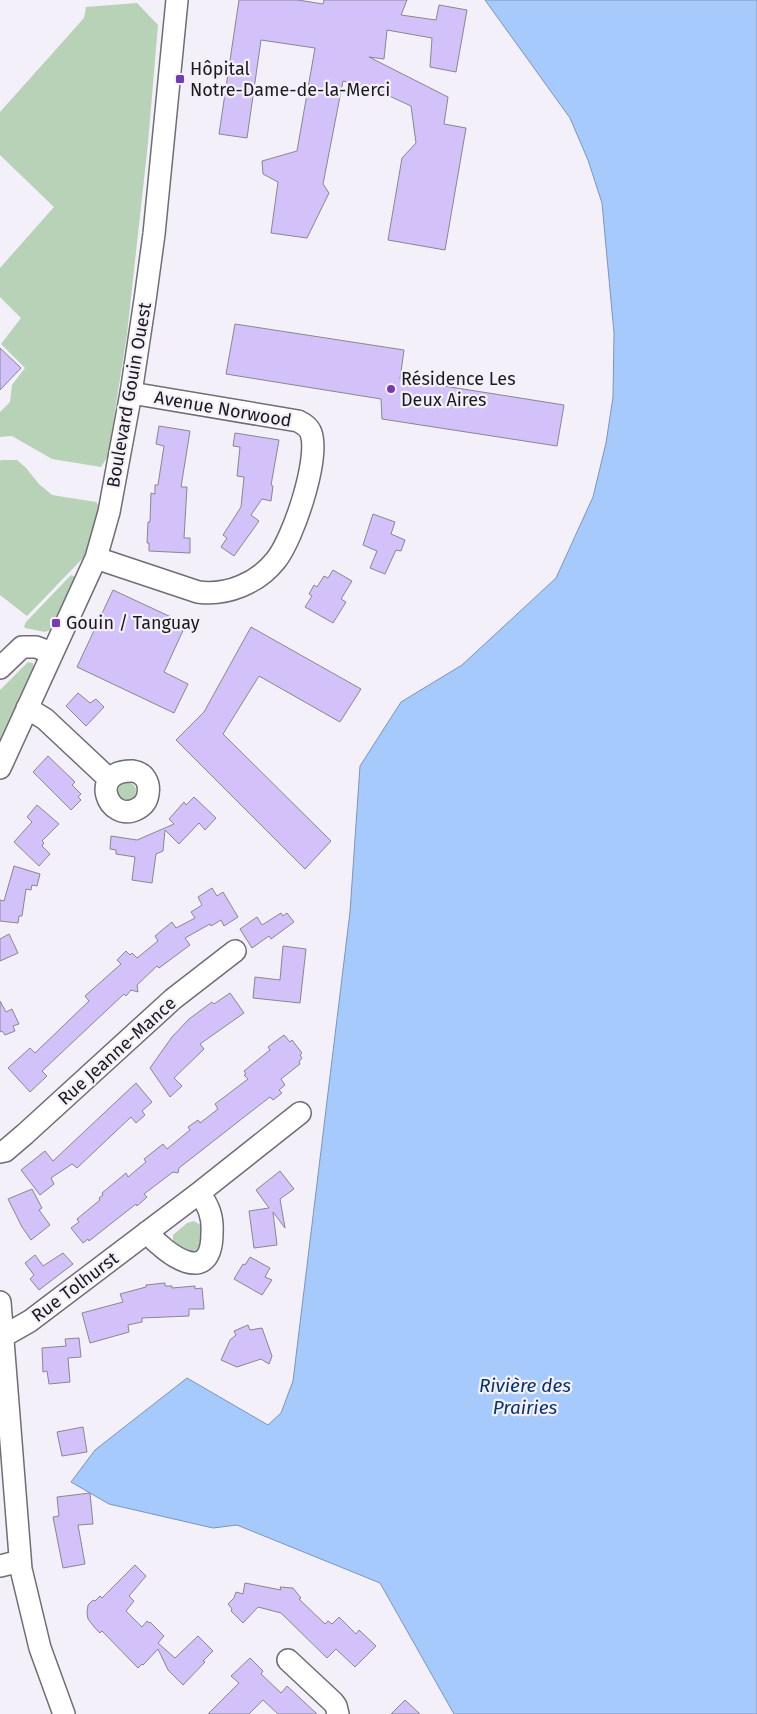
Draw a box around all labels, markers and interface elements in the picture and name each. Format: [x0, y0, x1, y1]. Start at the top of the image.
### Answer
place label: Hôpital Notre-Dame-de-la-Merci [190, 58, 390, 101]
marker: Hôpital Notre-Dame-de-la-Merci [174, 73, 186, 85]
street label: Boulevard Gouin Ouest [102, 300, 156, 489]
place label: Résidence Les Deux Aires [401, 368, 516, 411]
marker: Résidence Les Deux Aires [385, 383, 397, 395]
street label: Avenue Norwood [153, 386, 293, 432]
place label: Gouin / Tanguay [66, 612, 200, 634]
marker: Gouin / Tanguay [50, 617, 62, 629]
street label: Rue Jeanne-Mance [53, 992, 181, 1110]
street label: Rue Tolhurst [27, 1247, 123, 1327]
water label: Rivière des Prairies [479, 1374, 571, 1419]

